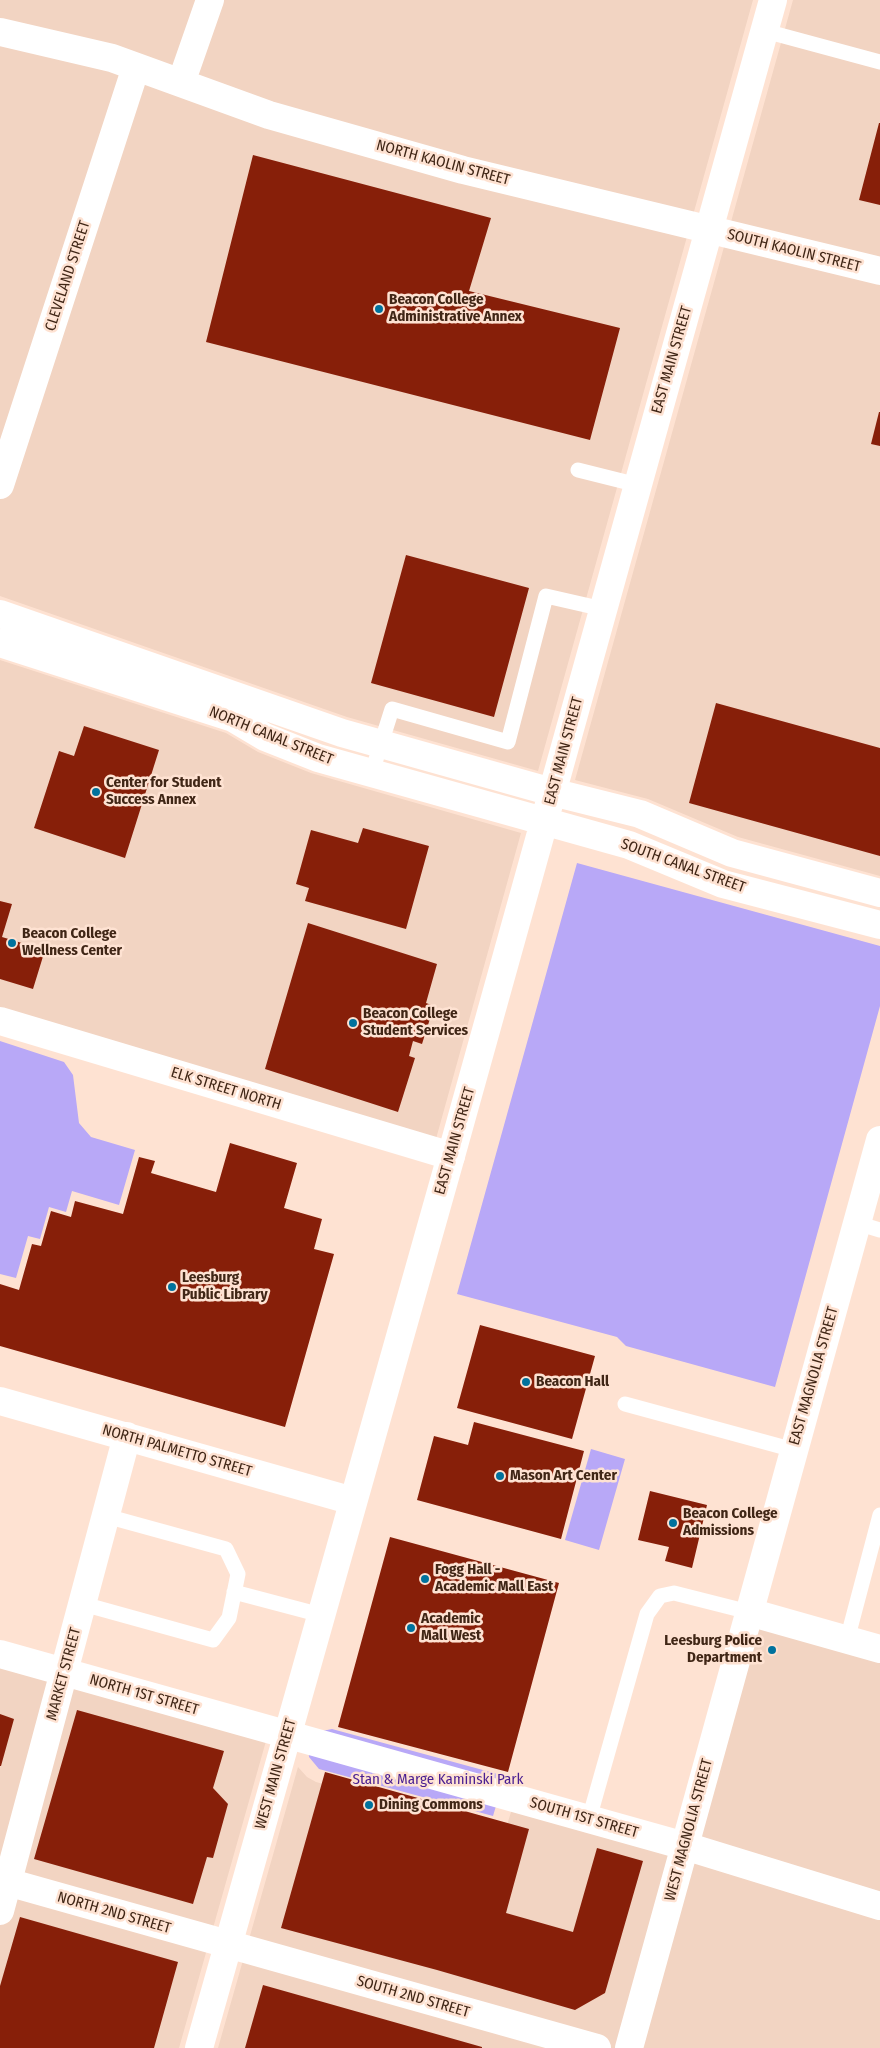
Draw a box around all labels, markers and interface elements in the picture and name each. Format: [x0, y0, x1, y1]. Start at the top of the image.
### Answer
street label: NORTH KAOLIN STREET [374, 137, 512, 189]
street label: CLEVELAND STREET [42, 218, 94, 334]
street label: SOUTH KAOLIN STREET [725, 226, 863, 276]
place label: Beacon College Administrative Annex [389, 291, 522, 326]
marker: Beacon College Administrative Annex [373, 303, 385, 315]
street label: EAST MAIN STREET [648, 304, 696, 416]
street label: EAST MAIN STREET [541, 695, 587, 807]
street label: NORTH CANAL STREET [206, 703, 336, 769]
place label: Center for Student Success Annex [106, 774, 221, 809]
marker: Center for Student Success Annex [90, 786, 102, 798]
street label: SOUTH CANAL STREET [618, 835, 748, 897]
place label: Beacon College Wellness Center [22, 925, 122, 960]
marker: Beacon College Wellness Center [6, 937, 18, 949]
place label: Beacon College Student Services [363, 1005, 468, 1040]
marker: Beacon College Student Services [347, 1017, 359, 1029]
street label: ELK STREET NORTH [169, 1064, 283, 1114]
street label: EAST MAIN STREET [431, 1085, 479, 1197]
place label: Leesburg Public Library [182, 1269, 268, 1304]
marker: Leesburg Public Library [166, 1281, 178, 1293]
street label: EAST MAGNOLIA STREET [786, 1305, 842, 1447]
place label: Beacon Hall [536, 1373, 609, 1391]
marker: Beacon Hall [520, 1376, 532, 1388]
street label: NORTH PALMETTO STREET [100, 1421, 254, 1481]
place label: Mason Art Center [510, 1467, 617, 1485]
marker: Mason Art Center [494, 1470, 506, 1482]
place label: Beacon College Admissions [683, 1505, 778, 1540]
marker: Beacon College Admissions [667, 1517, 679, 1529]
place label: Fogg Hall - Academic Mall East [435, 1561, 553, 1596]
marker: Fogg Hall - Academic Mall East [419, 1573, 431, 1585]
place label: Academic Mall West [421, 1610, 481, 1645]
marker: Academic Mall West [405, 1622, 417, 1634]
street label: MARKET STREET [43, 1626, 85, 1722]
place label: Leesburg Police Department [664, 1632, 762, 1667]
marker: Leesburg Police Department [766, 1644, 778, 1656]
street label: NORTH 1ST STREET [87, 1671, 201, 1719]
street label: WEST MAIN STREET [252, 1717, 300, 1831]
street label: WEST MAGNOLIA STREET [661, 1757, 717, 1903]
park label: Stan & Marge Kaminski Park [352, 1771, 524, 1789]
street label: SOUTH 1ST STREET [528, 1794, 640, 1842]
place label: Dining Commons [379, 1796, 483, 1814]
marker: Dining Commons [363, 1799, 375, 1811]
street label: NORTH 2ND STREET [55, 1888, 173, 1938]
street label: SOUTH 2ND STREET [355, 1972, 471, 2022]

